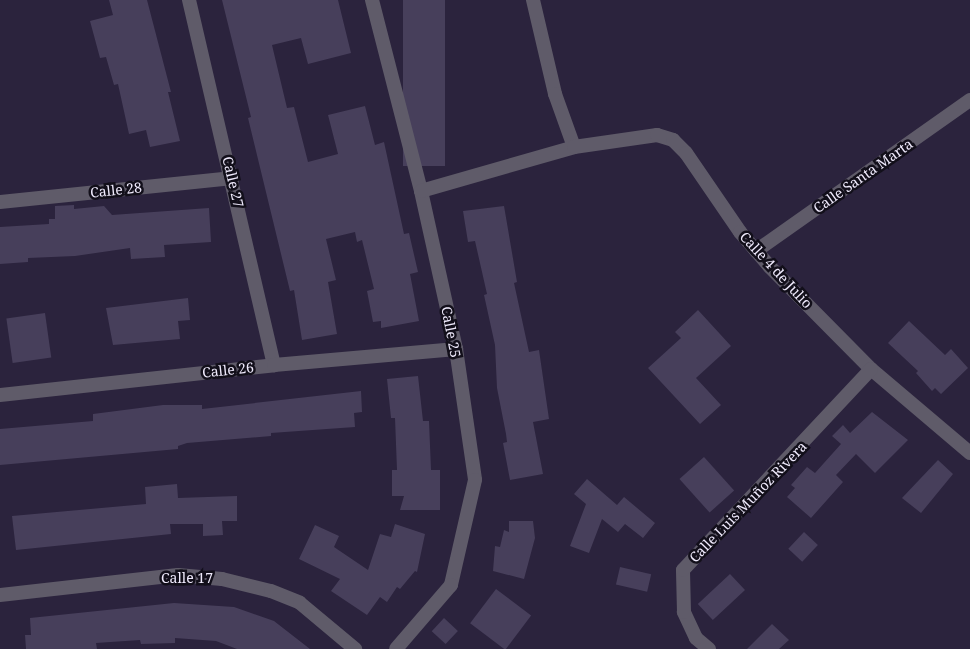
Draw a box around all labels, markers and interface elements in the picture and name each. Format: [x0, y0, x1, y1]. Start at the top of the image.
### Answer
street label: Calle Santa Marta [810, 135, 916, 217]
street label: Calle 27 [219, 155, 247, 209]
street label: Calle 28 [89, 179, 143, 201]
street label: Calle 4 de Julio [736, 228, 816, 312]
street label: Calle 25 [438, 305, 464, 359]
street label: Calle 26 [201, 359, 255, 381]
street label: Calle Luis Muñoz Rivera [686, 438, 810, 566]
street label: Calle 17 [161, 570, 213, 586]

